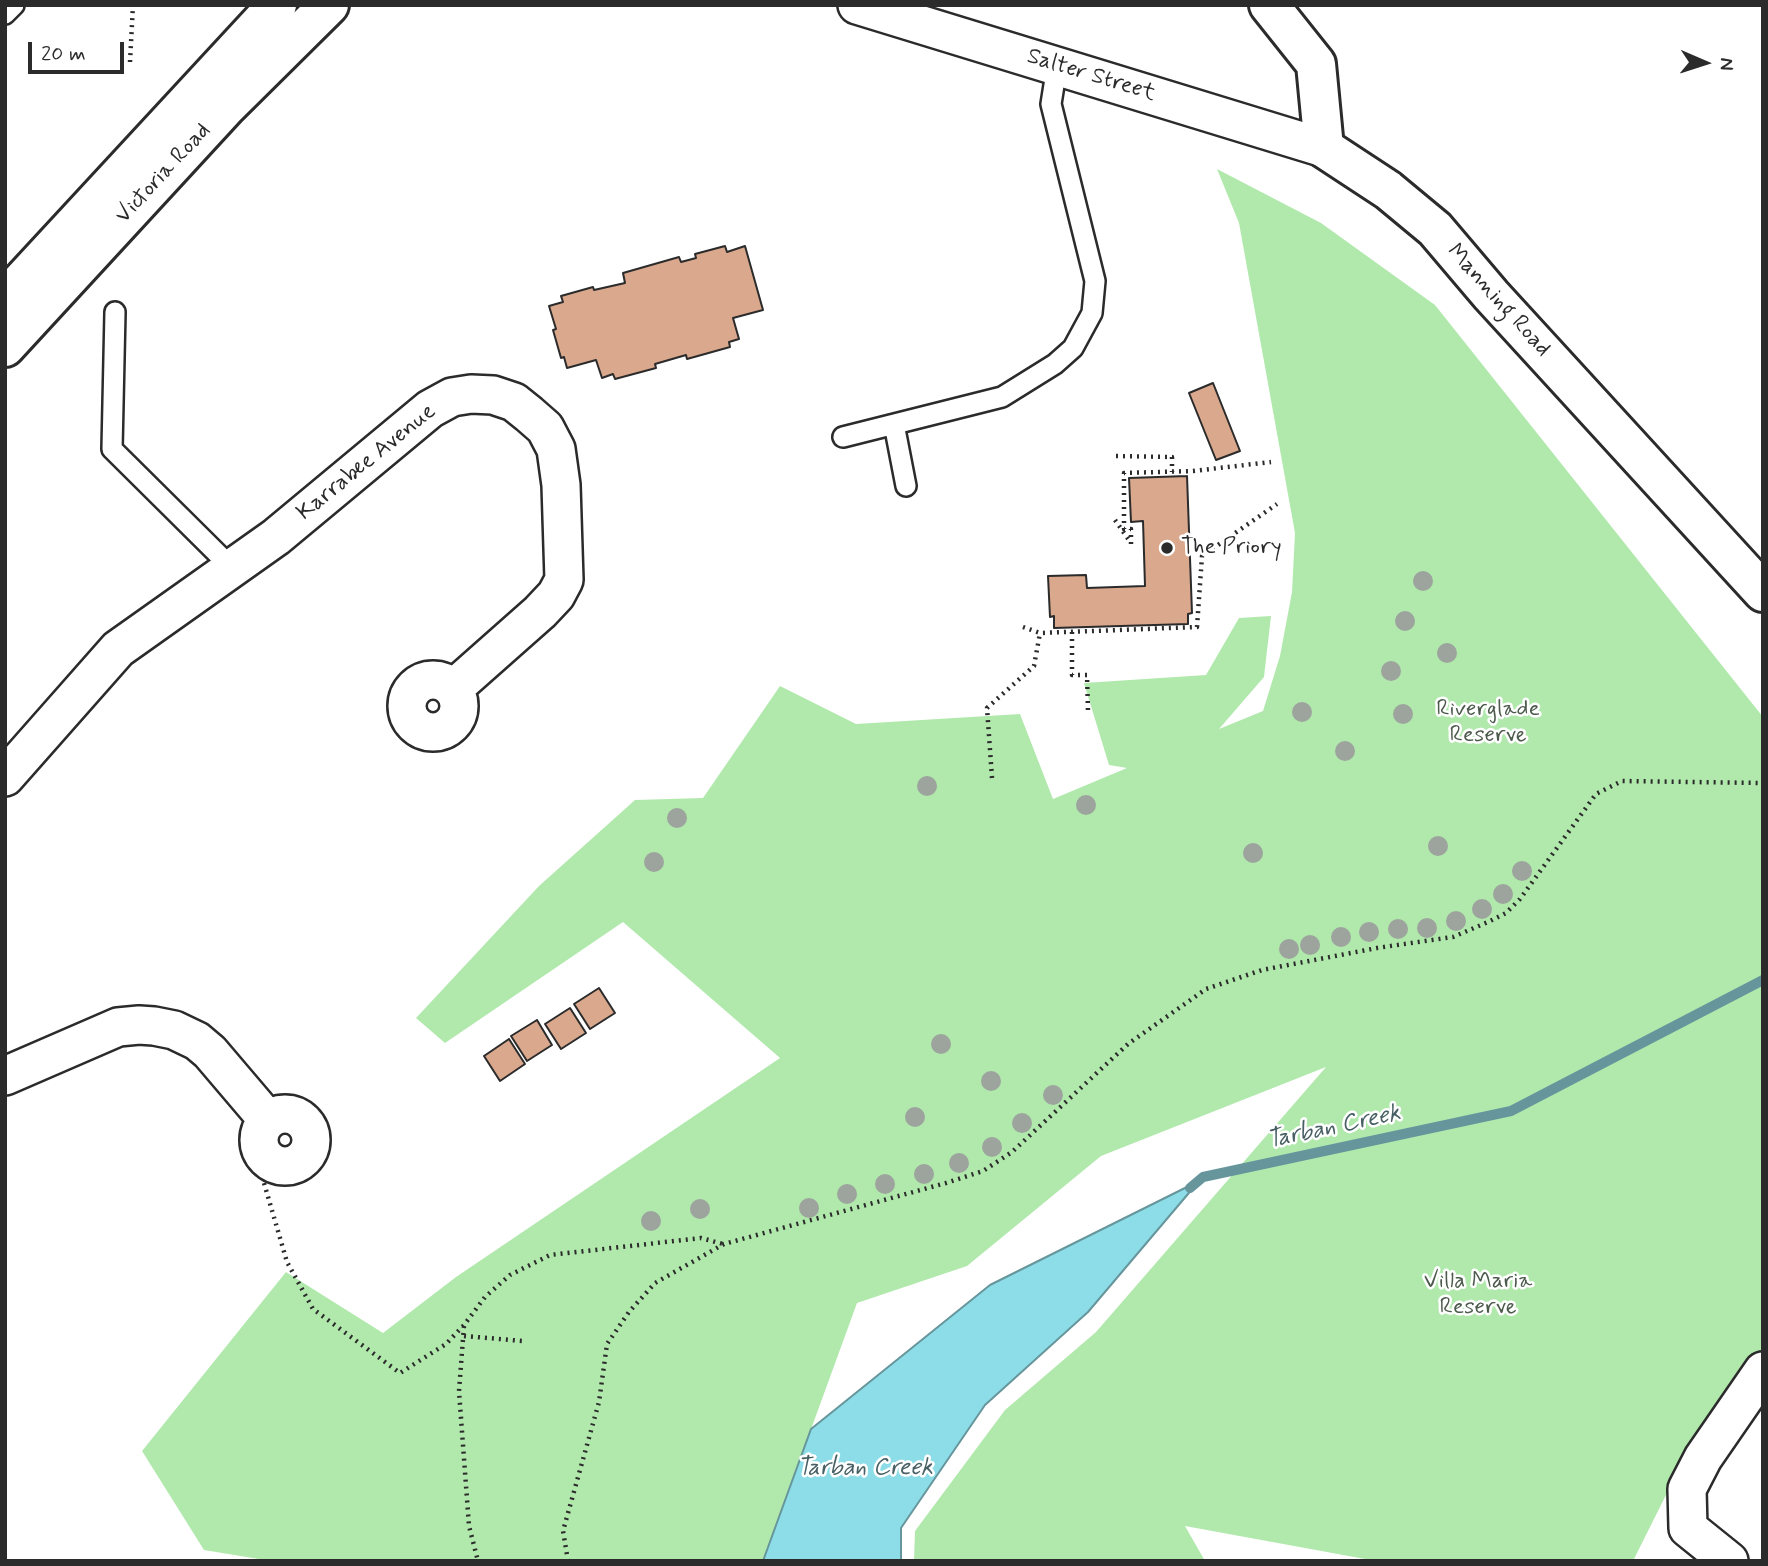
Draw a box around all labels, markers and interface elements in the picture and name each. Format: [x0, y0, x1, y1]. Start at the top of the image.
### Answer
scale bar [32, 28, 128, 72]
north arrow [1670, 28, 1740, 98]
text: 20 m [41, 40, 86, 68]
street label: Salter Street [1023, 43, 1159, 109]
text: N [1714, 57, 1739, 71]
street label: Victoria Road [110, 118, 218, 230]
street label: Manning Road [1440, 239, 1556, 363]
street label: Karrabee Avenue [292, 399, 442, 527]
place label: The Priory [1181, 534, 1282, 562]
marker: The Priory [1159, 540, 1175, 556]
park label: Riverglade Reserve [1436, 696, 1540, 750]
water label: Tarban Creek [1265, 1100, 1403, 1156]
park label: Villa Maria Reserve [1424, 1268, 1532, 1322]
water label: Tarban Creek [797, 1455, 933, 1483]

